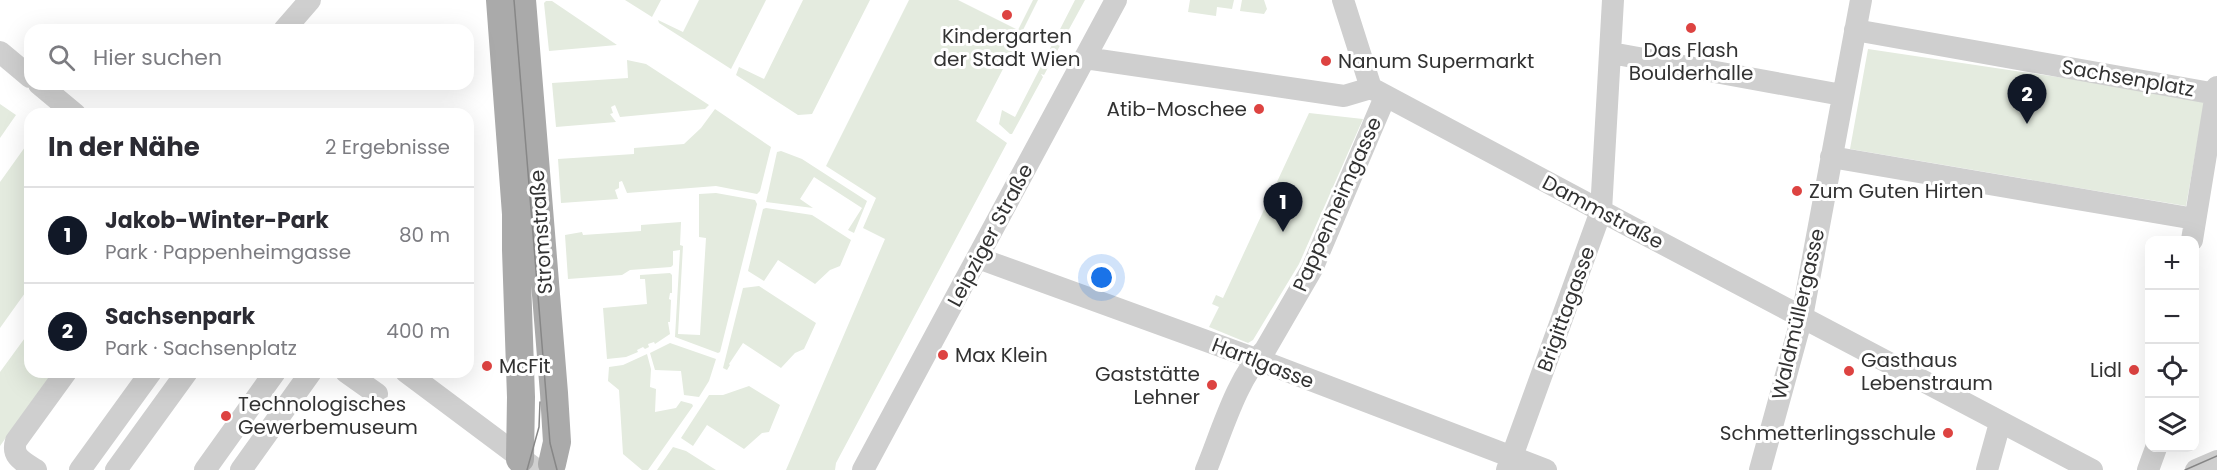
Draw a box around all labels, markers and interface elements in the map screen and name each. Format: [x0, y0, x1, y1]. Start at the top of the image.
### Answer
marker: Kindergarten der Stadt Wien [1000, 8, 1014, 22]
marker: Das Flash Boulderhalle [1684, 21, 1698, 35]
place label: Kindergarten der Stadt Wien [933, 22, 1081, 73]
search box [24, 24, 474, 90]
place label: Das Flash Boulderhalle [1629, 36, 1753, 87]
icon: search [45, 41, 78, 74]
text: Hier suchen [93, 42, 222, 73]
place label: Nanum Supermarkt [1338, 47, 1534, 75]
street label: Sachsenplatz [2059, 53, 2197, 103]
marker: Nanum Supermarkt [1319, 54, 1333, 68]
pin: 2 [2008, 74, 2046, 124]
place label: Atib-Moschee [1107, 95, 1247, 123]
marker: Atib-Moschee [1252, 102, 1266, 116]
street label: Pappenheimgasse [1286, 112, 1388, 296]
text: In der Nähe [48, 129, 200, 165]
text: 2 Ergebnisse [325, 133, 450, 161]
street label: Leipziger Straße [940, 159, 1040, 311]
street label: Dammstraße [1537, 168, 1669, 256]
street label: Stromstraße [523, 169, 559, 295]
place label: Zum Guten Hirten [1809, 177, 1983, 205]
pin: 1 [1264, 182, 1302, 232]
marker: Zum Guten Hirten [1790, 184, 1804, 198]
text: Jakob-Winter-Park [105, 205, 329, 236]
text: 1 [64, 221, 71, 249]
text: 80 m [399, 221, 450, 249]
street label: Waldmüllergasse [1765, 226, 1831, 402]
map controls [2145, 236, 2199, 452]
button: + [2145, 236, 2199, 290]
text: Park · Pappenheimgasse [105, 238, 351, 266]
street label: Brigittagasse [1530, 242, 1602, 376]
your location [1087, 263, 1116, 292]
button: − [2145, 290, 2199, 344]
text: Sachsenpark [105, 301, 255, 332]
text: 2 [62, 317, 73, 345]
text: 400 m [386, 317, 450, 345]
street label: Hartlgasse [1208, 331, 1318, 395]
text: Park · Sachsenplatz [105, 334, 297, 362]
place label: Max Klein [955, 341, 1048, 369]
button: locate [2145, 344, 2199, 398]
place label: Gasthaus Lebenstraum [1861, 346, 1993, 397]
marker: Max Klein [936, 348, 950, 362]
place label: McFit [499, 352, 551, 380]
place label: Lidl [2090, 356, 2122, 384]
marker: McFit [480, 359, 494, 373]
place label: Gaststätte Lehner [1095, 360, 1200, 411]
marker: Lidl [2127, 363, 2141, 377]
marker: Gasthaus Lebenstraum [1842, 364, 1856, 378]
marker: Gaststätte Lehner [1205, 378, 1219, 392]
place label: Technologisches Gewerbemuseum [238, 390, 418, 441]
button: layers [2145, 398, 2199, 452]
marker: Technologisches Gewerbemuseum [219, 409, 233, 423]
place label: Schmetterlingsschule [1720, 419, 1936, 447]
marker: Schmetterlingsschule [1941, 426, 1955, 440]

